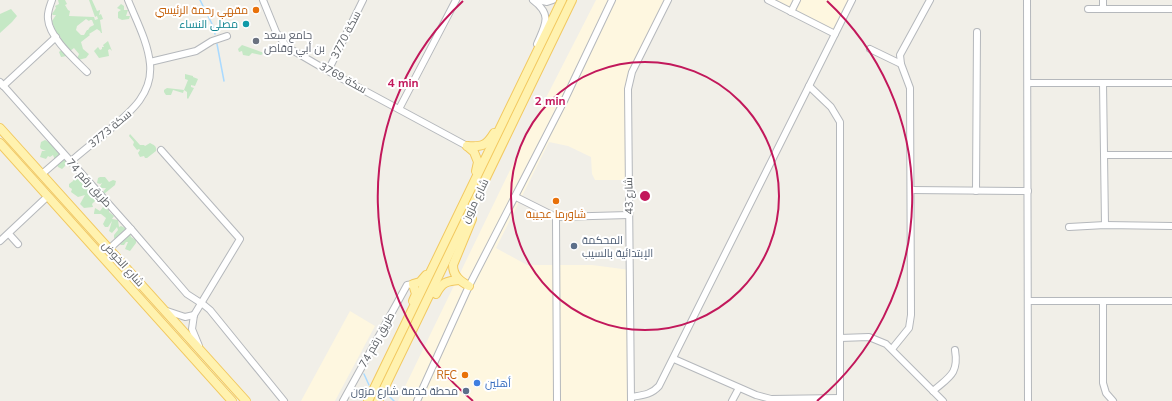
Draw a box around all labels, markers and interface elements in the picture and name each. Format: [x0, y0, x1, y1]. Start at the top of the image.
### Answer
place label: مقهي رحمة الرئيسي [155, 3, 248, 19]
marker: مقهي رحمة الرئيسي [251, 5, 261, 15]
street label: سكة 3770 [328, 8, 364, 62]
place label: مصلى النساء [179, 17, 238, 32]
marker: مصلى النساء [241, 19, 251, 29]
place label: جامع سعد بن أبي وقاص [264, 28, 325, 57]
marker: جامع سعد بن أبي وقاص [251, 36, 261, 46]
street label: سكة 3769 [317, 59, 369, 97]
text: 4 min [387, 75, 419, 91]
text: 2 min [534, 93, 566, 109]
street label: سكة 3773 [85, 107, 135, 151]
street label: طريق رقم 74 [63, 155, 115, 211]
street label: شارع مزون [458, 176, 492, 226]
street label: شارع 43 [621, 177, 637, 215]
centre of rings [638, 189, 652, 203]
marker: شاورما عجيبة [551, 196, 561, 206]
place label: شاورما عجيبة [526, 207, 586, 222]
place label: المحكمة الإبتدائية بالسيب [582, 233, 653, 261]
street label: شارع الخوض [99, 238, 147, 290]
marker: المحكمة الإبتدائية بالسيب [569, 241, 579, 251]
street label: طريق رقم 74 [356, 310, 398, 370]
place label: RFC [436, 368, 457, 383]
marker: RFC [460, 370, 470, 380]
place label: أهلين [485, 376, 511, 391]
marker: أهلين [472, 378, 482, 388]
place label: محطة خدمة شارع مزون [351, 384, 458, 399]
marker: محطة خدمة شارع مزون [461, 386, 471, 396]

